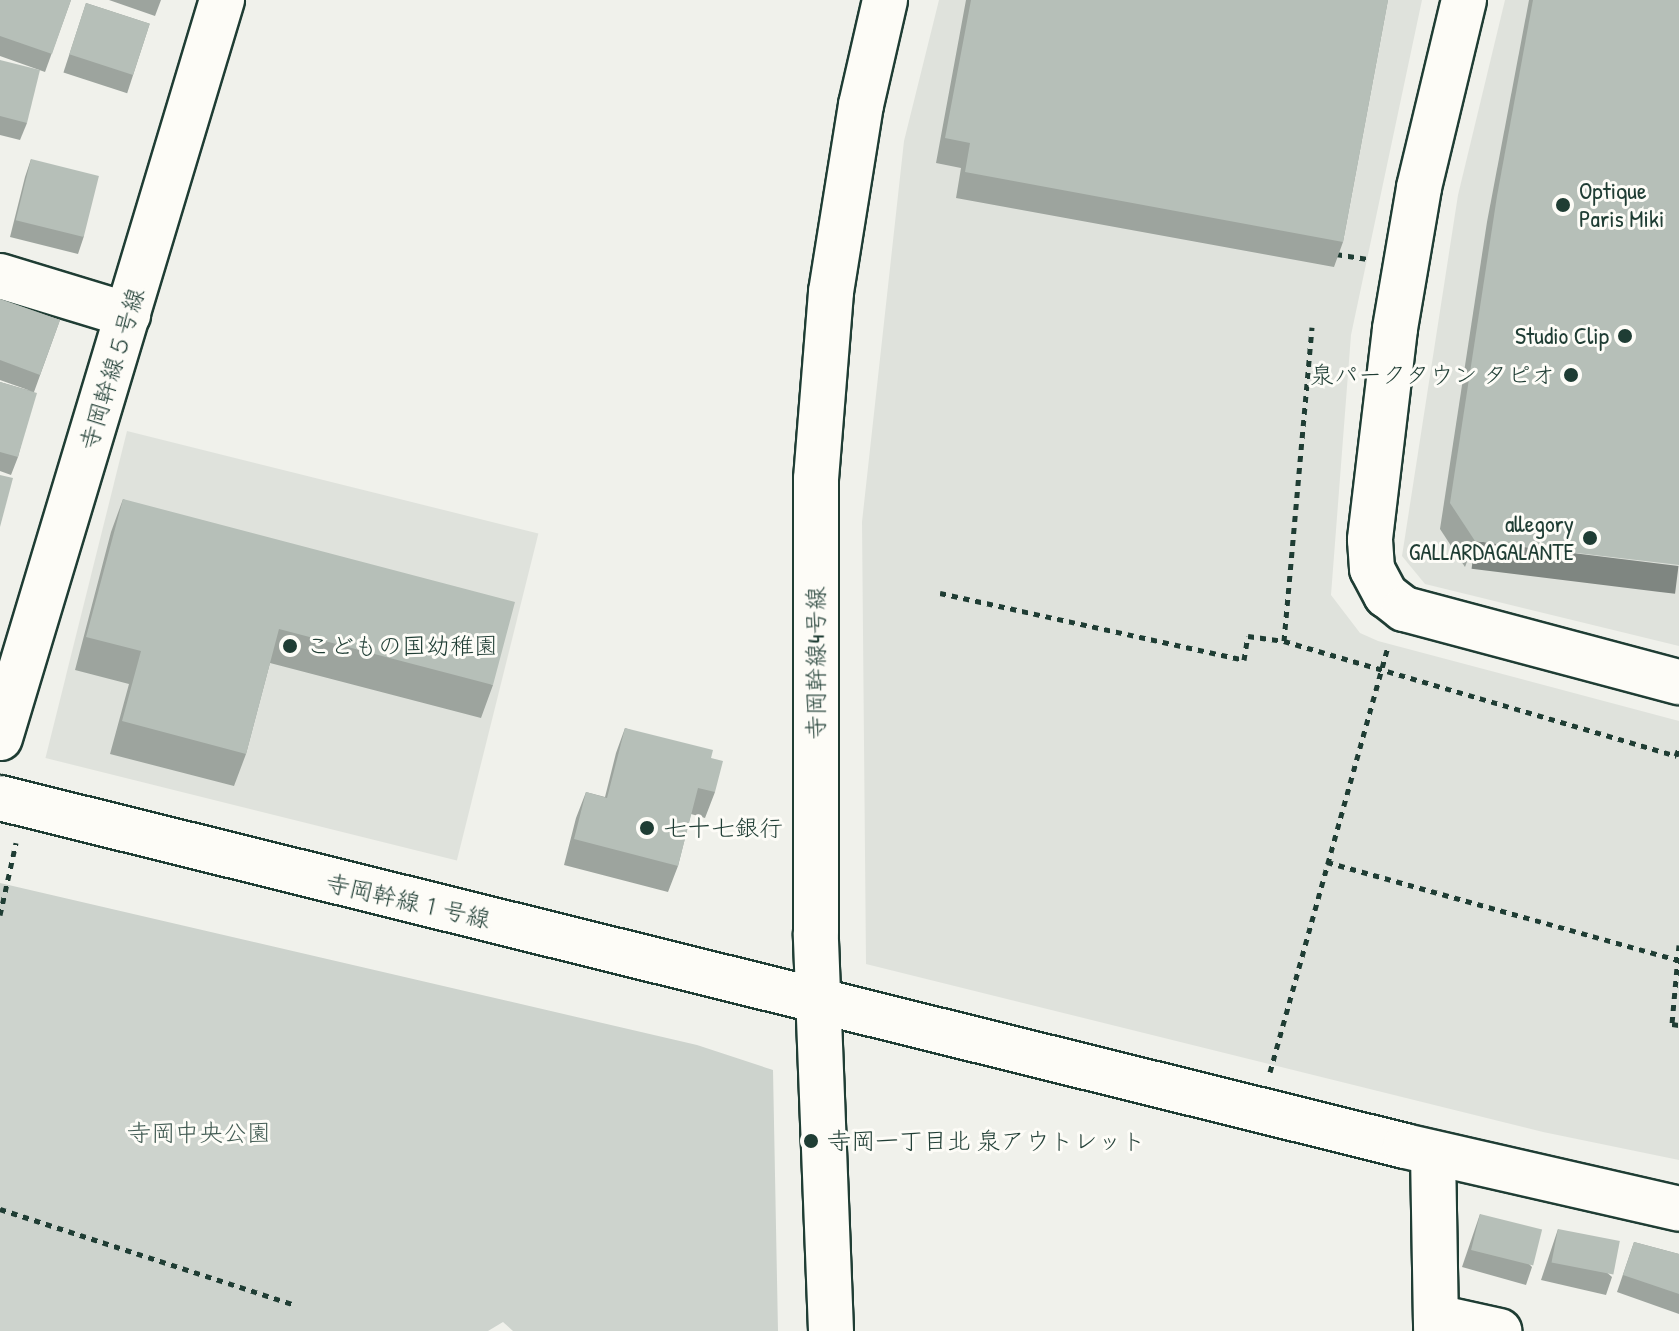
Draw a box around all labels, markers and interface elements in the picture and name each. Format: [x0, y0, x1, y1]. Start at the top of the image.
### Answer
place label: Optique Paris Miki [1579, 177, 1664, 233]
marker: Optique Paris Miki [1554, 196, 1572, 214]
street label: 寺岡幹線５号線 [74, 284, 150, 454]
place label: Studio Clip [1515, 322, 1609, 350]
marker: Studio Clip [1616, 327, 1634, 345]
place label: 泉パークタウン タピオ [1309, 361, 1555, 389]
marker: 泉パークタウン タピオ [1562, 366, 1580, 384]
place label: allegory GALLARDAGALANTE [1409, 510, 1574, 566]
marker: allegory GALLARDAGALANTE [1581, 529, 1599, 547]
street label: 寺岡幹線4号線 [802, 587, 830, 739]
place label: こどもの国幼稚園 [306, 632, 498, 660]
marker: こどもの国幼稚園 [281, 637, 299, 655]
place label: 七十七銀行 [663, 814, 783, 842]
marker: 七十七銀行 [638, 819, 656, 837]
street label: 寺岡幹線１号線 [323, 868, 493, 934]
park label: 寺岡中央公園 [127, 1119, 271, 1147]
place label: 寺岡一丁目北 泉アウトレット [827, 1127, 1145, 1155]
marker: 寺岡一丁目北 泉アウトレット [802, 1132, 820, 1150]

